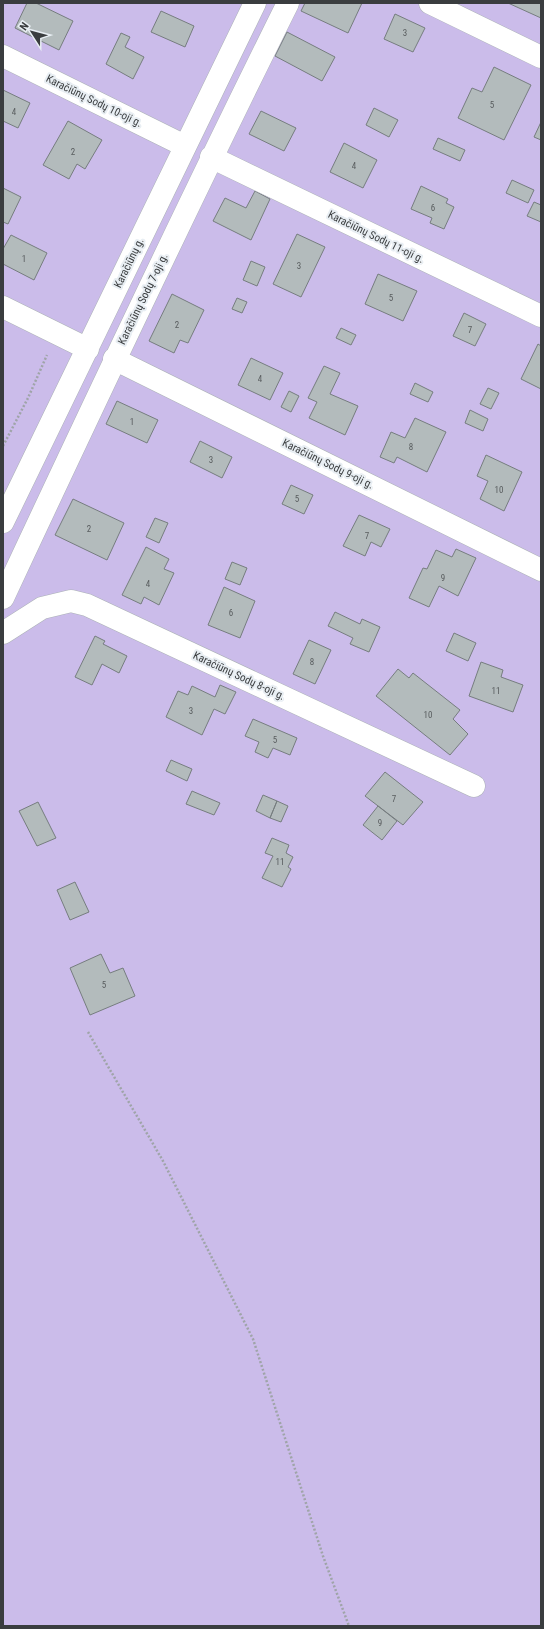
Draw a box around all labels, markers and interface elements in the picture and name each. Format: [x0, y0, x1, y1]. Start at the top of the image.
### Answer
north arrow [12, 12, 52, 52]
text: N [17, 20, 32, 33]
house number: 3 [403, 28, 407, 38]
street label: Karačiūnų Sodų 10-oji g. [44, 72, 144, 130]
house number: 5 [490, 100, 495, 110]
house number: 4 [12, 107, 17, 117]
house number: 2 [71, 147, 76, 157]
house number: 4 [352, 161, 357, 171]
house number: 6 [431, 203, 435, 213]
street label: Karačiūnų Sodų 11-oji g. [326, 208, 426, 266]
street label: Karačiūnų g. [111, 236, 147, 290]
street label: Karačiūnų Sodų 7-oji g. [115, 251, 171, 347]
house number: 1 [22, 254, 26, 264]
house number: 3 [297, 261, 301, 271]
house number: 5 [389, 293, 394, 303]
house number: 2 [175, 320, 180, 330]
house number: 7 [468, 325, 473, 335]
house number: 4 [258, 374, 263, 384]
house number: 1 [130, 417, 134, 427]
street label: Karačiūnų Sodų 9-oji g. [280, 436, 376, 492]
house number: 8 [409, 442, 413, 452]
house number: 3 [209, 455, 213, 465]
house number: 10 [495, 485, 503, 495]
house number: 5 [295, 494, 300, 504]
house number: 2 [87, 524, 92, 534]
house number: 7 [365, 531, 370, 541]
house number: 9 [441, 573, 445, 583]
house number: 4 [146, 579, 151, 589]
house number: 6 [229, 608, 233, 618]
street label: Karačiūnų Sodų 8-oji g. [191, 649, 287, 703]
house number: 8 [310, 657, 314, 667]
house number: 11 [492, 686, 500, 696]
house number: 3 [189, 706, 193, 716]
house number: 10 [424, 710, 432, 720]
house number: 5 [273, 735, 278, 745]
house number: 7 [392, 794, 397, 804]
house number: 9 [378, 818, 382, 828]
house number: 11 [276, 857, 284, 867]
house number: 5 [102, 980, 107, 990]

